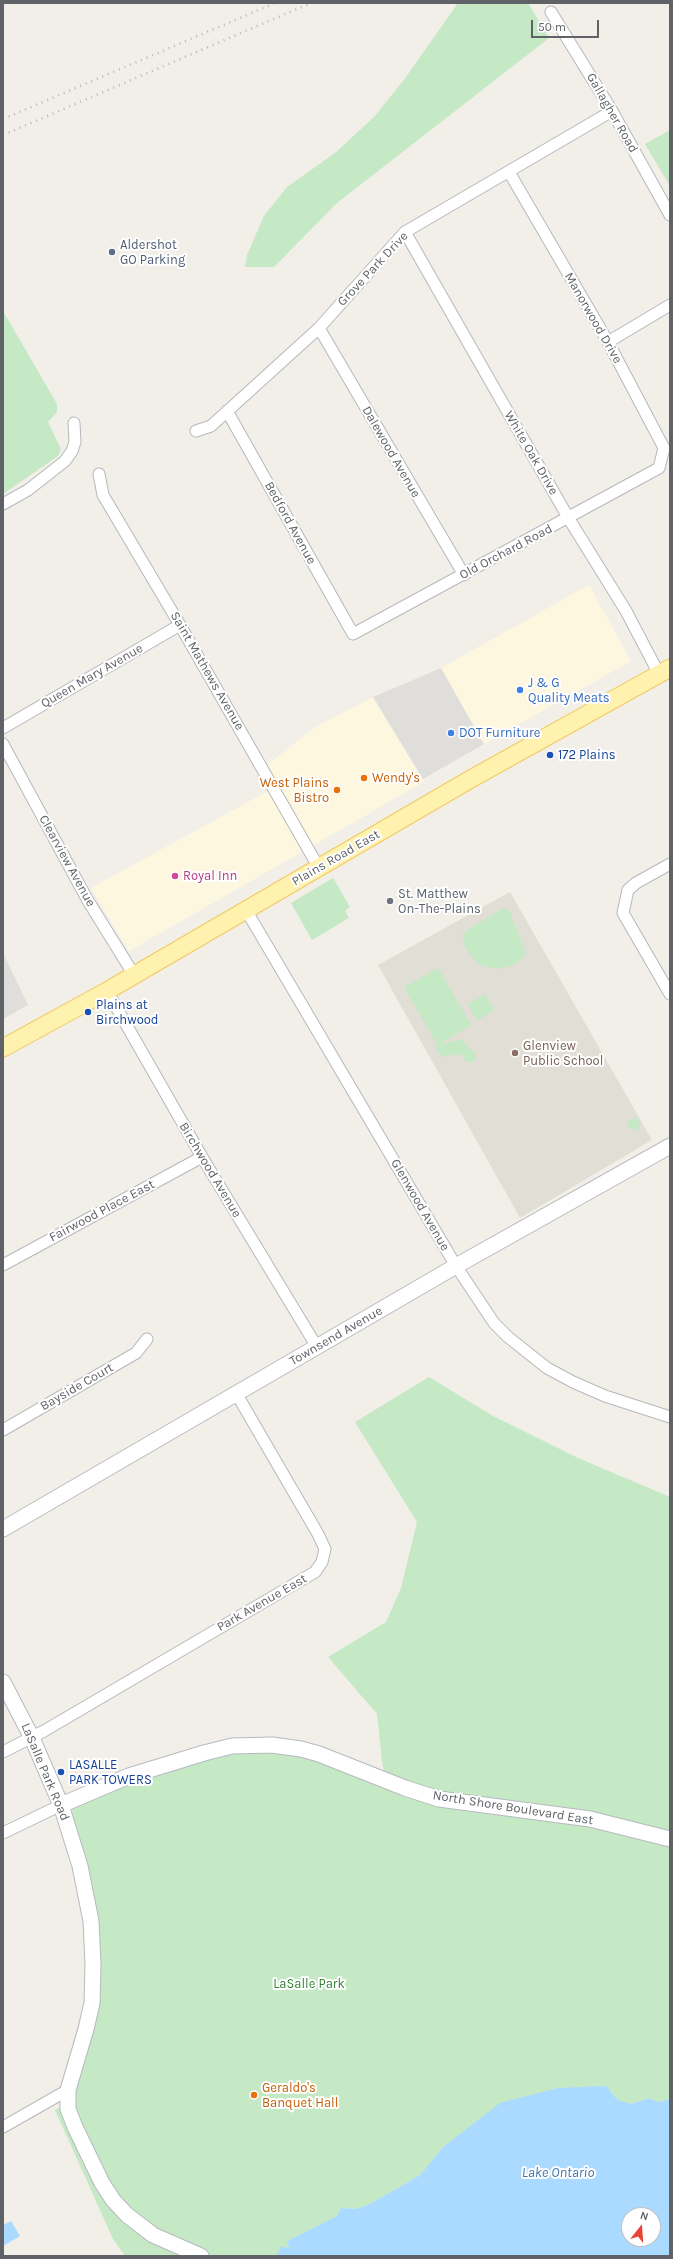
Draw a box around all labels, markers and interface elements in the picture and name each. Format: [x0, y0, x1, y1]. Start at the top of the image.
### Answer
scale bar [533, 12, 601, 38]
text: 50 m [538, 20, 566, 34]
street label: Gallagher Road [583, 70, 641, 156]
street label: Grove Park Drive [334, 228, 412, 310]
place label: Aldershot GO Parking [120, 237, 185, 268]
marker: Aldershot GO Parking [107, 247, 117, 257]
street label: Manorwood Drive [561, 270, 625, 366]
street label: Dalewood Avenue [358, 403, 424, 501]
street label: White Oak Drive [501, 408, 561, 498]
street label: Bedford Avenue [261, 479, 319, 567]
street label: Old Orchard Road [457, 521, 555, 583]
street label: Saint Mathews Avenue [167, 609, 247, 733]
street label: Queen Mary Avenue [38, 640, 146, 712]
place label: J & G Quality Meats [528, 675, 610, 706]
marker: J & G Quality Meats [515, 685, 525, 695]
place label: DOT Furniture [459, 725, 540, 741]
marker: DOT Furniture [446, 728, 456, 738]
place label: 172 Plains [558, 747, 616, 763]
marker: 172 Plains [545, 750, 555, 760]
place label: Wendy's [372, 770, 420, 786]
marker: Wendy's [359, 773, 369, 783]
place label: West Plains Bistro [260, 775, 329, 806]
marker: West Plains Bistro [332, 785, 342, 795]
street label: Clearview Avenue [35, 812, 99, 910]
street label: Plains Road East [289, 827, 383, 889]
place label: Royal Inn [183, 868, 237, 884]
marker: Royal Inn [170, 871, 180, 881]
place label: St. Matthew On-The-Plains [398, 886, 481, 917]
marker: St. Matthew On-The-Plains [385, 896, 395, 906]
place label: Plains at Birchwood [96, 997, 159, 1028]
marker: Plains at Birchwood [83, 1007, 93, 1017]
place label: Glenview Public School [523, 1038, 603, 1069]
marker: Glenview Public School [510, 1048, 520, 1058]
street label: Birchwood Avenue [175, 1120, 245, 1220]
street label: Glenwood Avenue [387, 1156, 453, 1254]
street label: Fairwood Place East [47, 1177, 157, 1245]
street label: Townsend Avenue [287, 1303, 385, 1369]
street label: Bayside Court [38, 1360, 116, 1414]
street label: Park Avenue East [214, 1571, 310, 1635]
street label: LaSalle Park Road [17, 1721, 73, 1823]
place label: LASALLE PARK TOWERS [69, 1757, 152, 1788]
marker: LASALLE PARK TOWERS [56, 1767, 66, 1777]
street label: North Shore Boulevard East [432, 1788, 594, 1828]
park label: LaSalle Park [273, 1976, 345, 1992]
place label: Geraldo's Banquet Hall [262, 2080, 338, 2111]
marker: Geraldo's Banquet Hall [249, 2090, 259, 2100]
water label: Lake Ontario [522, 2165, 594, 2181]
north arrow [621, 2207, 661, 2247]
text: N [639, 2209, 650, 2223]

